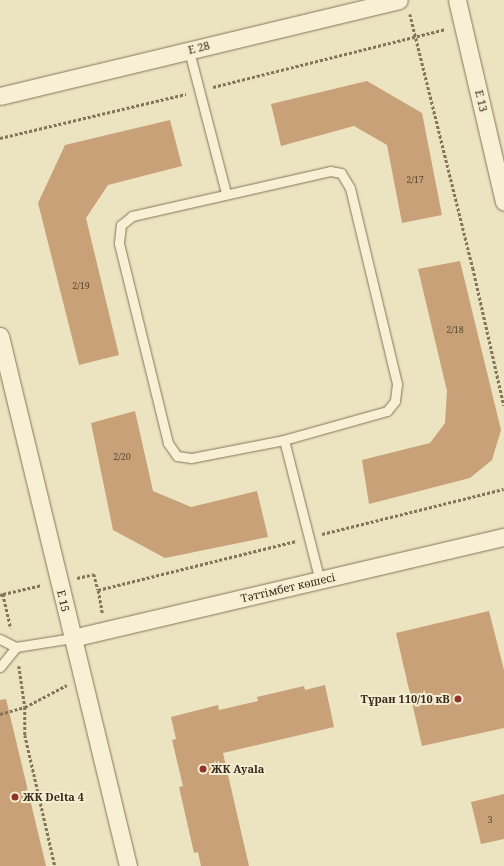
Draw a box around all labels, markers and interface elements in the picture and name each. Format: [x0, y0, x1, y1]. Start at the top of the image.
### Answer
street label: E 28 [187, 39, 211, 57]
street label: E 13 [472, 89, 490, 113]
house number: 2/17 [406, 175, 424, 185]
house number: 2/19 [72, 281, 90, 291]
house number: 2/18 [446, 325, 464, 335]
house number: 2/20 [113, 452, 131, 462]
street label: Тәттімбет көшесі [239, 571, 337, 605]
street label: E 15 [54, 589, 72, 613]
place label: Тұран 110/10 кВ [360, 692, 450, 706]
marker: Тұран 110/10 кВ [453, 694, 463, 704]
place label: ЖК Ayala [211, 762, 264, 776]
marker: ЖК Ayala [198, 764, 208, 774]
place label: ЖК Delta 4 [23, 790, 84, 804]
marker: ЖК Delta 4 [10, 792, 20, 802]
house number: 3 [487, 815, 493, 825]

